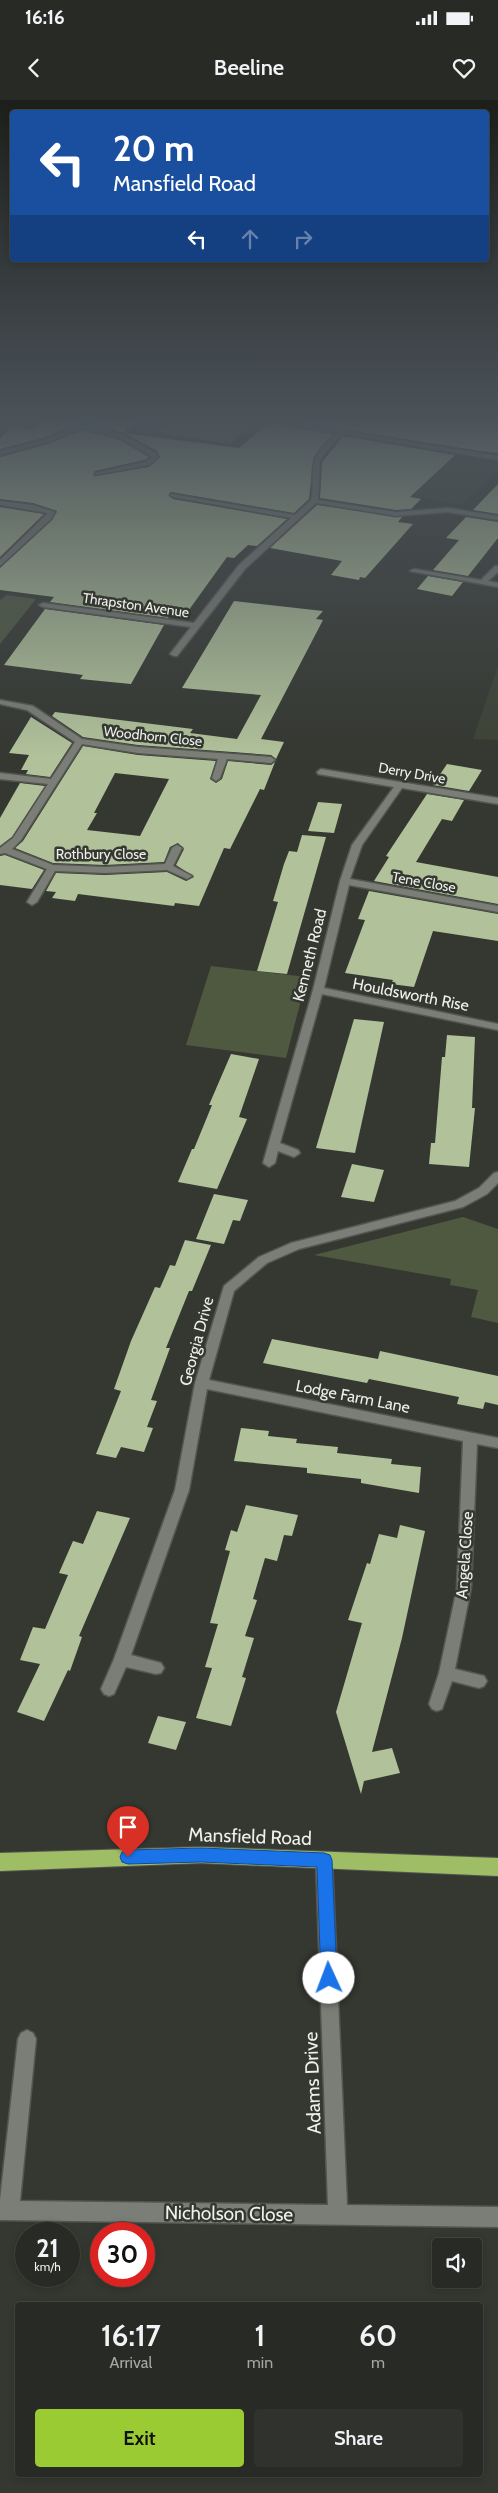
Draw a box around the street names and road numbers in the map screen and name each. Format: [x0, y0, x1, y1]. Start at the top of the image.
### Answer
street label: Thrapston Avenue [82, 589, 190, 621]
street label: Woodhorn Close [103, 722, 203, 750]
street label: Derry Drive [377, 758, 447, 788]
street label: Rothbury Close [56, 845, 146, 863]
street label: Tene Close [391, 868, 457, 896]
street label: Kenneth Road [289, 907, 330, 1004]
street label: Houldsworth Rise [351, 974, 471, 1015]
street label: Georgia Drive [175, 1294, 217, 1388]
street label: Lodge Farm Lane [294, 1376, 412, 1417]
street label: Angela Close [452, 1511, 477, 1599]
street label: Mansfield Road [188, 1823, 312, 1850]
street label: Adams Drive [299, 2031, 326, 2135]
street label: Nicholson Close [165, 2201, 294, 2226]

